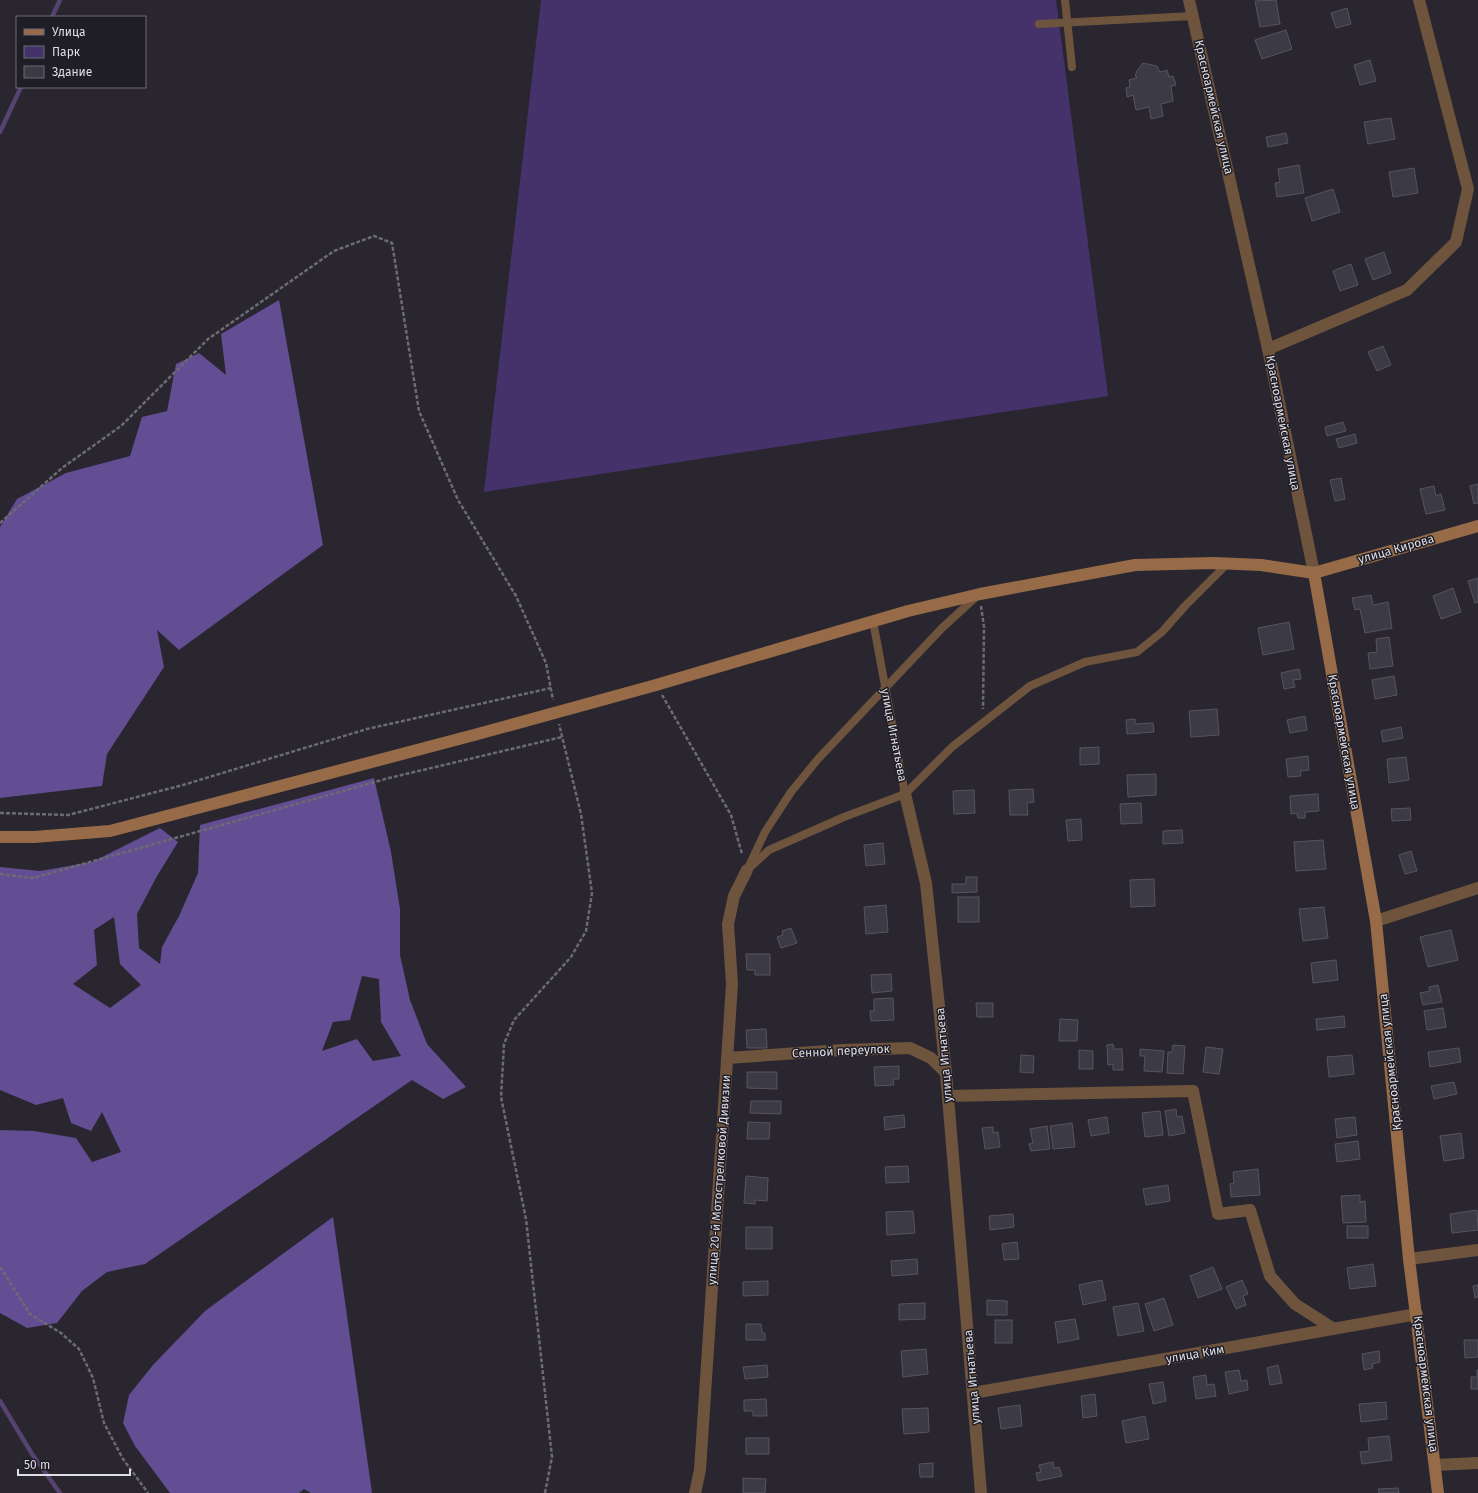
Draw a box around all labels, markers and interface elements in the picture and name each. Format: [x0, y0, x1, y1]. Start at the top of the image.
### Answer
legend [16, 16, 146, 88]
text: Улица [52, 25, 86, 39]
street label: Красноармейская улица [1192, 39, 1236, 175]
text: Парк [52, 45, 81, 59]
text: Здание [52, 65, 92, 79]
street label: Красноармейская улица [1263, 354, 1303, 492]
street label: улица Кирова [1356, 531, 1436, 567]
street label: Красноармейская улица [1325, 673, 1363, 811]
street label: улица Игнатьева [878, 687, 910, 783]
street label: Красноармейская улица [1376, 993, 1404, 1131]
street label: улица Игнатьева [933, 1007, 955, 1103]
street label: Сенной переулок [792, 1041, 891, 1061]
street label: улица 20-й Мотострелковой Дивизии [705, 1075, 733, 1285]
street label: Красноармейская улица [1411, 1315, 1441, 1453]
street label: улица Игнатьева [961, 1329, 983, 1425]
street label: улица Ким [1165, 1342, 1225, 1366]
scale bar [18, 1451, 130, 1477]
text: 50 m [24, 1458, 50, 1472]

